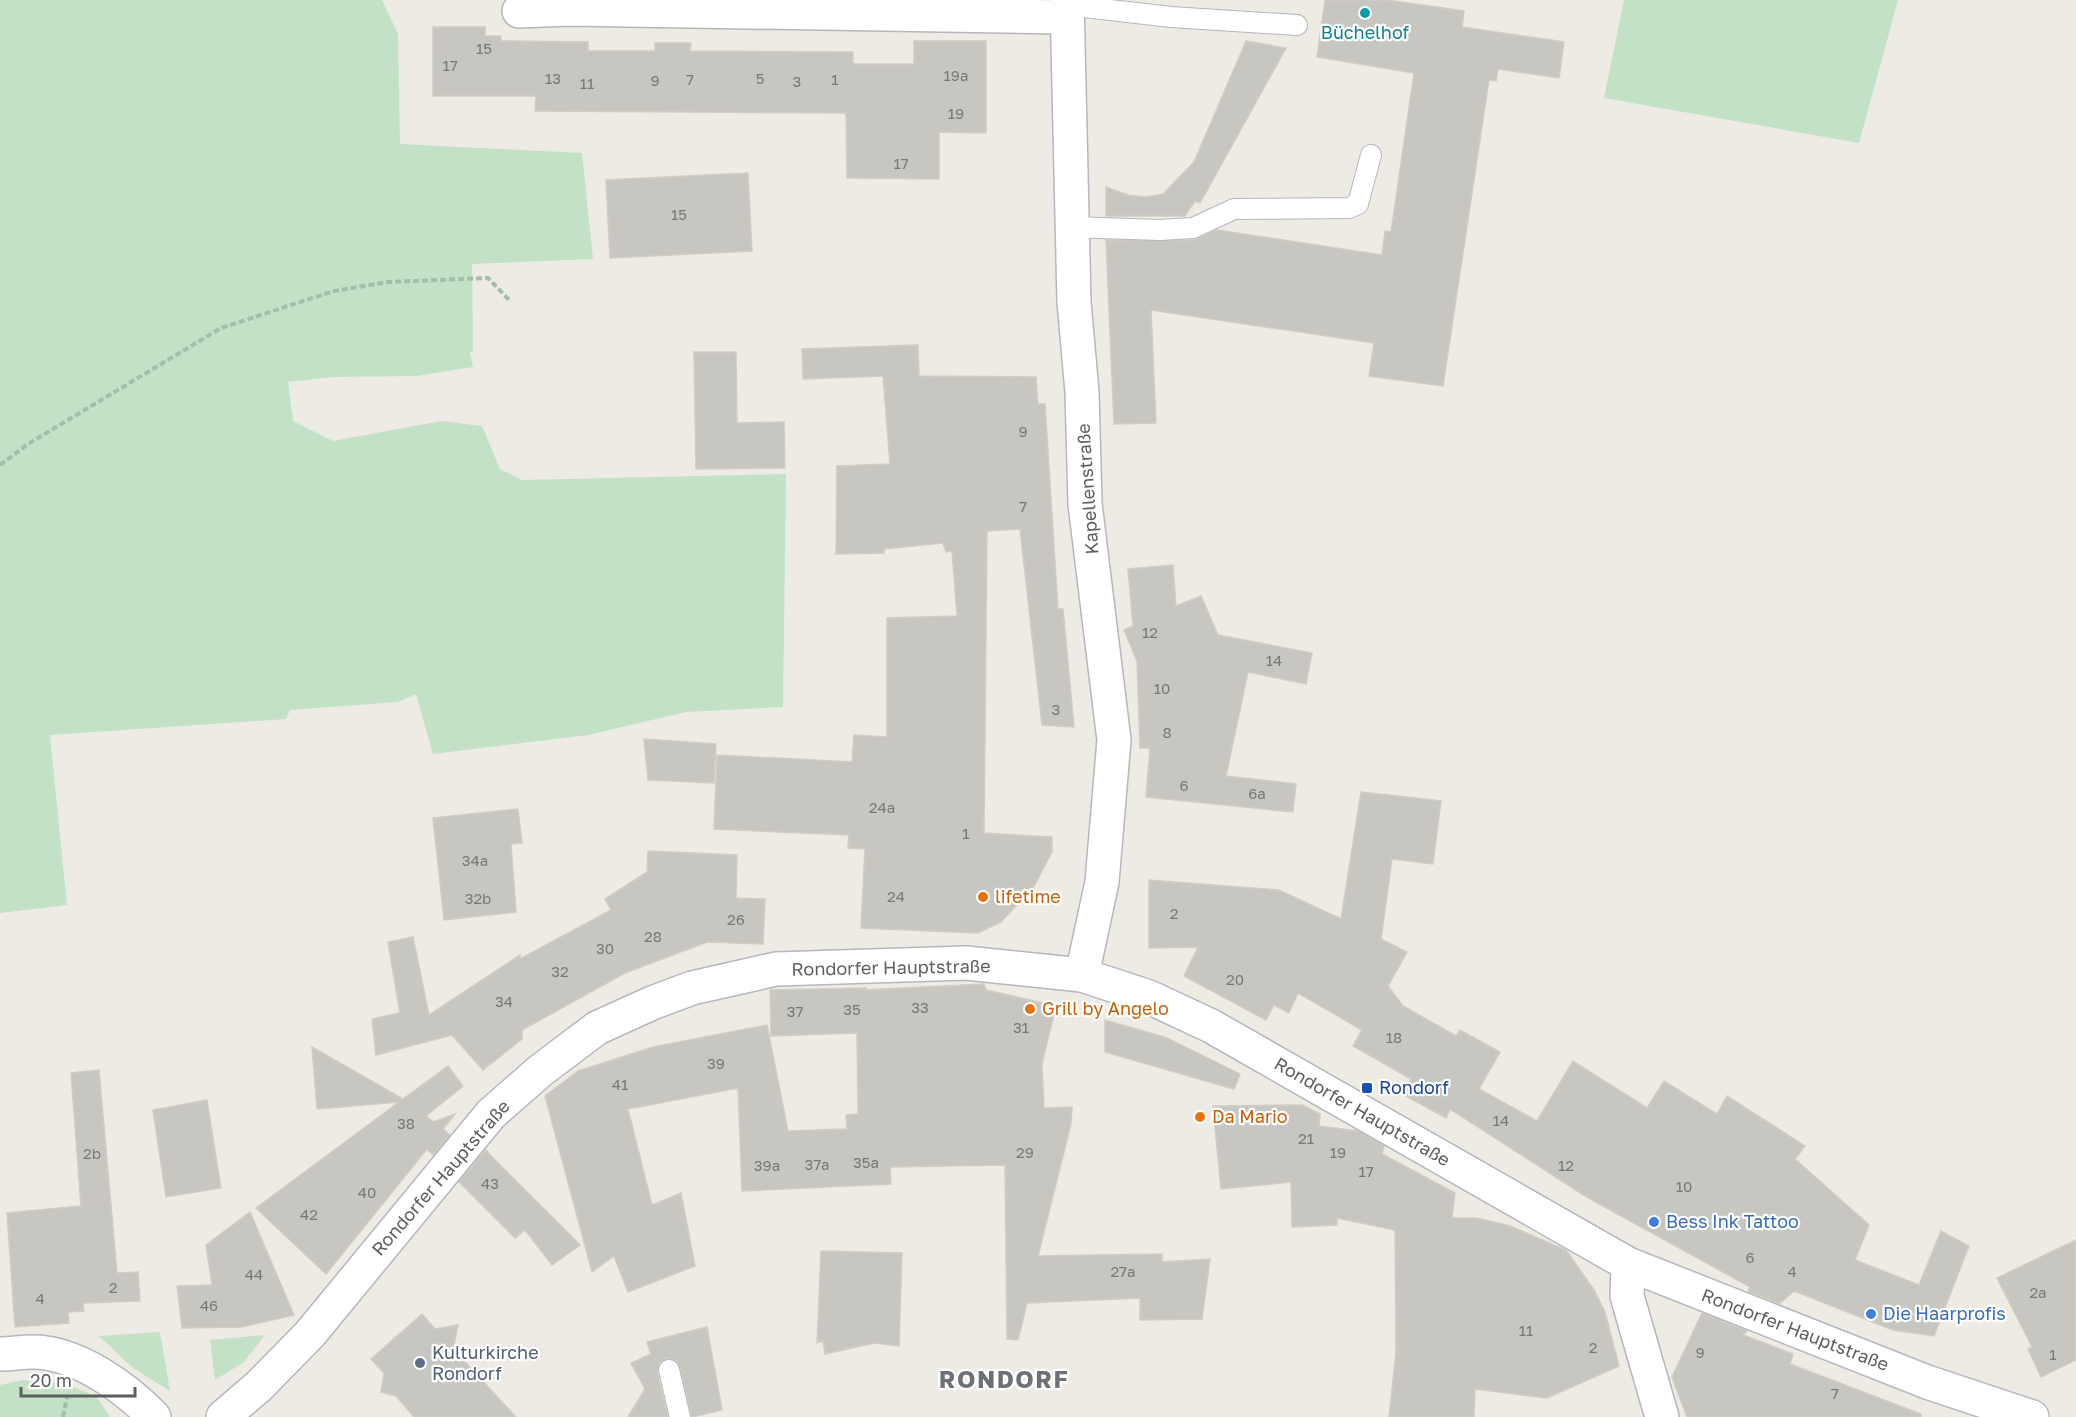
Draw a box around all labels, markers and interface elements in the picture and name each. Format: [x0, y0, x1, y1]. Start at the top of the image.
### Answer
marker: Büchelhof [1358, 6, 1372, 20]
place label: Büchelhof [1321, 21, 1410, 43]
house number: 15 [476, 39, 492, 57]
house number: 17 [442, 56, 458, 74]
house number: 19a [944, 66, 968, 84]
house number: 13 [545, 69, 561, 87]
house number: 5 [756, 69, 764, 87]
house number: 7 [686, 70, 694, 88]
house number: 1 [831, 70, 839, 88]
house number: 9 [650, 71, 660, 89]
house number: 3 [793, 72, 801, 90]
house number: 11 [580, 74, 594, 92]
house number: 19 [948, 104, 964, 122]
house number: 17 [893, 154, 909, 172]
house number: 15 [671, 205, 687, 223]
house number: 9 [1018, 422, 1028, 440]
street label: Kapellenstraße [1071, 423, 1103, 555]
house number: 7 [1019, 497, 1027, 515]
house number: 12 [1142, 623, 1158, 641]
house number: 14 [1266, 651, 1282, 669]
house number: 10 [1154, 679, 1170, 697]
house number: 3 [1052, 700, 1060, 718]
house number: 8 [1162, 723, 1172, 741]
house number: 6 [1179, 776, 1189, 794]
house number: 6a [1248, 784, 1266, 802]
house number: 24a [869, 798, 895, 816]
house number: 1 [962, 824, 970, 842]
house number: 34a [462, 851, 488, 869]
place label: lifetime [995, 885, 1061, 907]
house number: 24 [887, 887, 905, 905]
house number: 32b [465, 889, 491, 907]
marker: lifetime [976, 890, 990, 904]
house number: 2 [1170, 904, 1178, 922]
house number: 26 [727, 910, 745, 928]
house number: 28 [644, 927, 662, 945]
house number: 30 [596, 939, 614, 957]
street label: Rondorfer Hauptstraße [791, 954, 991, 980]
house number: 32 [551, 962, 569, 980]
house number: 20 [1226, 970, 1244, 988]
house number: 34 [495, 992, 513, 1010]
place label: Grill by Angelo [1042, 997, 1169, 1019]
house number: 33 [911, 998, 929, 1016]
house number: 35 [843, 1000, 861, 1018]
house number: 37 [787, 1002, 803, 1020]
marker: Grill by Angelo [1023, 1002, 1037, 1016]
house number: 31 [1013, 1018, 1029, 1036]
house number: 18 [1386, 1028, 1402, 1046]
street label: Rondorfer Hauptstraße [1271, 1052, 1454, 1170]
house number: 39 [707, 1054, 725, 1072]
house number: 41 [612, 1075, 628, 1093]
place label: Rondorf [1379, 1076, 1449, 1098]
marker: Rondorf [1360, 1081, 1374, 1095]
street label: Rondorfer Hauptstraße [367, 1095, 514, 1260]
place label: Da Mario [1212, 1105, 1288, 1127]
marker: Da Mario [1193, 1110, 1207, 1124]
house number: 14 [1493, 1111, 1509, 1129]
house number: 38 [397, 1114, 415, 1132]
house number: 21 [1298, 1129, 1314, 1147]
house number: 29 [1016, 1143, 1034, 1161]
house number: 19 [1330, 1143, 1346, 1161]
house number: 2b [83, 1144, 101, 1162]
house number: 35a [853, 1153, 879, 1171]
house number: 37a [804, 1155, 830, 1173]
house number: 39a [754, 1156, 780, 1174]
house number: 12 [1558, 1156, 1574, 1174]
house number: 17 [1358, 1162, 1374, 1180]
house number: 43 [481, 1174, 499, 1192]
house number: 10 [1676, 1177, 1692, 1195]
house number: 40 [358, 1183, 376, 1201]
house number: 42 [300, 1205, 318, 1223]
place label: Bess Ink Tattoo [1666, 1210, 1799, 1232]
marker: Bess Ink Tattoo [1647, 1215, 1661, 1229]
house number: 6 [1745, 1248, 1755, 1266]
house number: 27a [1110, 1262, 1136, 1280]
house number: 4 [1787, 1262, 1797, 1280]
house number: 44 [245, 1265, 263, 1283]
house number: 2 [109, 1278, 117, 1296]
street label: Rondorfer Hauptstraße [1698, 1283, 1892, 1375]
house number: 2a [2029, 1283, 2047, 1301]
house number: 4 [35, 1289, 45, 1307]
house number: 46 [200, 1296, 218, 1314]
place label: Die Haarprofis [1883, 1302, 2006, 1324]
marker: Die Haarprofis [1864, 1307, 1878, 1321]
house number: 11 [1519, 1321, 1533, 1339]
house number: 2 [1589, 1338, 1597, 1356]
place label: Kulturkirche Rondorf [432, 1341, 539, 1384]
house number: 9 [1695, 1343, 1705, 1361]
house number: 1 [2049, 1345, 2057, 1363]
marker: Kulturkirche Rondorf [413, 1356, 427, 1370]
scale bar [21, 1360, 135, 1398]
district label: RONDORF [939, 1364, 1069, 1393]
text: 20 m [30, 1369, 72, 1391]
house number: 7 [1831, 1384, 1839, 1402]

